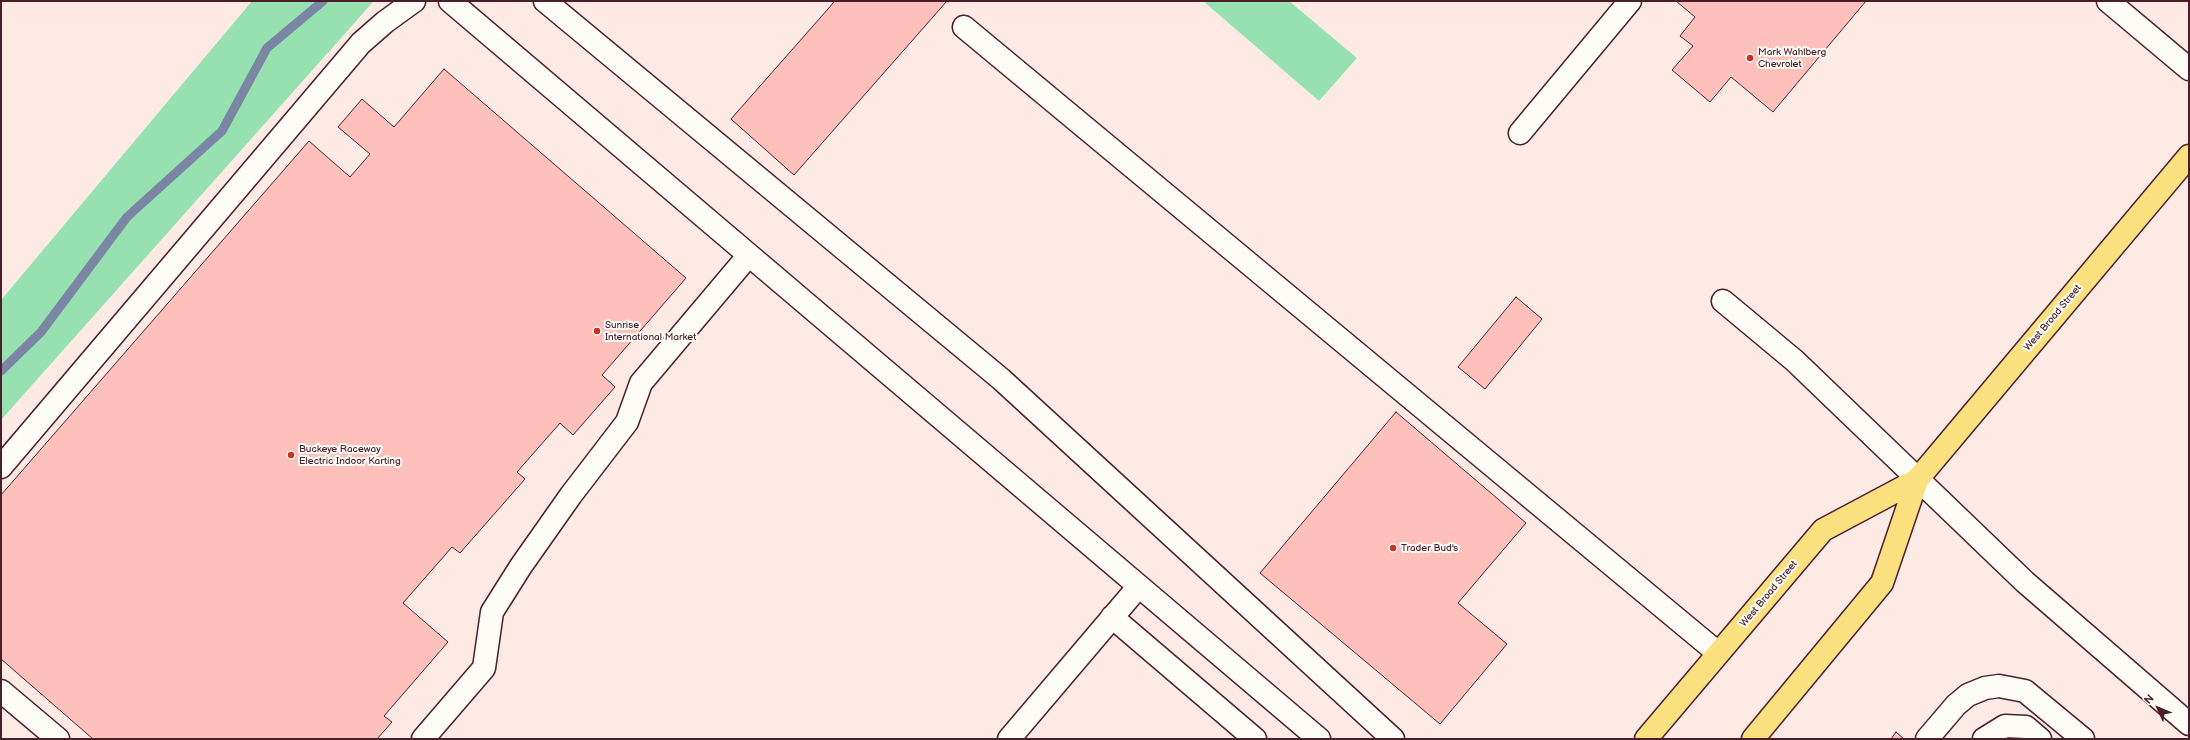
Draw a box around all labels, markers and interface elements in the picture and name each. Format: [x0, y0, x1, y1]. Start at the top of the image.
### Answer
place label: Mark Wahlberg Chevrolet [1758, 46, 1826, 70]
marker: Mark Wahlberg Chevrolet [1745, 53, 1755, 63]
street label: West Broad Street [2022, 282, 2084, 354]
place label: Sunrise International Market [605, 319, 696, 342]
marker: Sunrise International Market [592, 326, 602, 336]
place label: Buckeye Raceway Electric Indoor Karting [299, 443, 401, 466]
marker: Buckeye Raceway Electric Indoor Karting [286, 450, 296, 460]
place label: Trader Bud's [1401, 542, 1458, 554]
marker: Trader Bud's [1388, 543, 1398, 553]
street label: West Broad Street [1738, 558, 1800, 630]
north arrow [2138, 688, 2178, 728]
text: N [2141, 692, 2157, 707]

